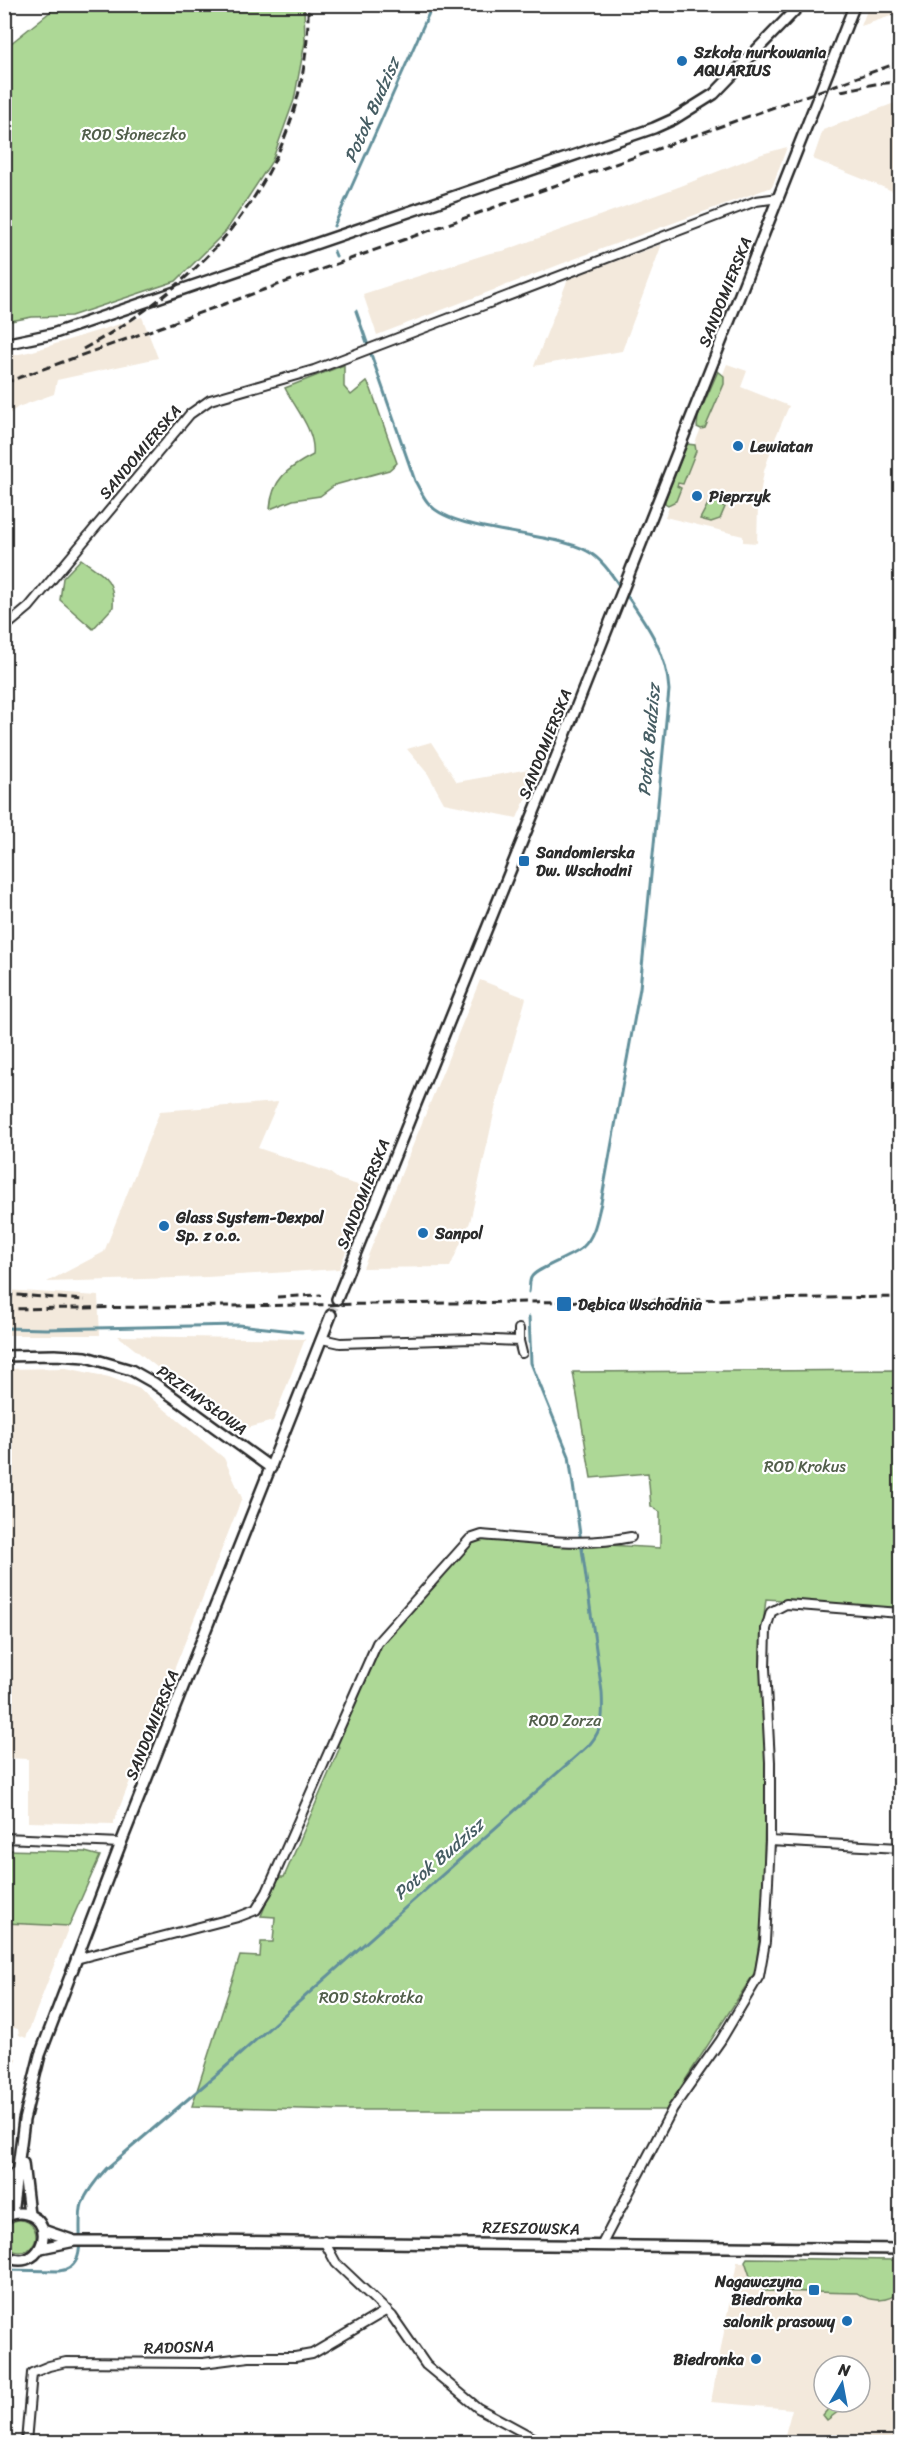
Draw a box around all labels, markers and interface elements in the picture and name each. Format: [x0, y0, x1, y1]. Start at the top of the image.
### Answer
place label: Szkoła nurkowania AQUARIUS [693, 38, 826, 85]
water label: Potok Budzisz [335, 50, 410, 168]
marker: Szkoła nurkowania AQUARIUS [675, 54, 689, 68]
park label: ROD Słoneczko [82, 120, 186, 149]
street label: SANDOMIERSKA [690, 232, 760, 352]
street label: SANDOMIERSKA [91, 398, 189, 506]
place label: Lewiatan [750, 432, 813, 461]
marker: Lewiatan [731, 439, 745, 453]
place label: Pieprzyk [709, 482, 771, 511]
marker: Pieprzyk [690, 489, 704, 503]
water label: Potok Budzisz [628, 680, 670, 797]
street label: SANDOMIERSKA [510, 684, 580, 804]
place label: Sandomierska Dw. Wschodni [535, 838, 636, 885]
marker: Sandomierska Dw. Wschodni [517, 854, 531, 868]
street label: SANDOMIERSKA [328, 1134, 398, 1254]
place label: Glass System-Dexpol Sp. z o.o. [175, 1203, 325, 1250]
marker: Glass System-Dexpol Sp. z o.o. [157, 1219, 171, 1233]
place label: Sanpol [434, 1219, 484, 1248]
marker: Sanpol [416, 1226, 430, 1240]
place label: Dębica Wschodnia [578, 1290, 703, 1319]
marker: Dębica Wschodnia [555, 1295, 573, 1313]
street label: PRZEMYSŁOWA [151, 1357, 253, 1443]
park label: ROD Krokus [764, 1452, 846, 1481]
street label: SANDOMIERSKA [117, 1665, 187, 1785]
park label: ROD Zorza [529, 1706, 602, 1735]
water label: Potok Budzisz [386, 1808, 494, 1908]
park label: ROD Stokrotka [319, 1983, 423, 2012]
street label: RZESZOWSKA [482, 2213, 580, 2243]
place label: Nagawczyna Biedronka [714, 2267, 803, 2314]
marker: Nagawczyna Biedronka [807, 2283, 821, 2297]
place label: salonik prasowy [722, 2307, 836, 2336]
marker: salonik prasowy [840, 2314, 854, 2328]
street label: RADOSNA [143, 2331, 215, 2363]
place label: Biedronka [673, 2345, 744, 2374]
marker: Biedronka [749, 2352, 763, 2366]
north arrow [812, 2354, 872, 2414]
text: N [836, 2354, 853, 2385]

